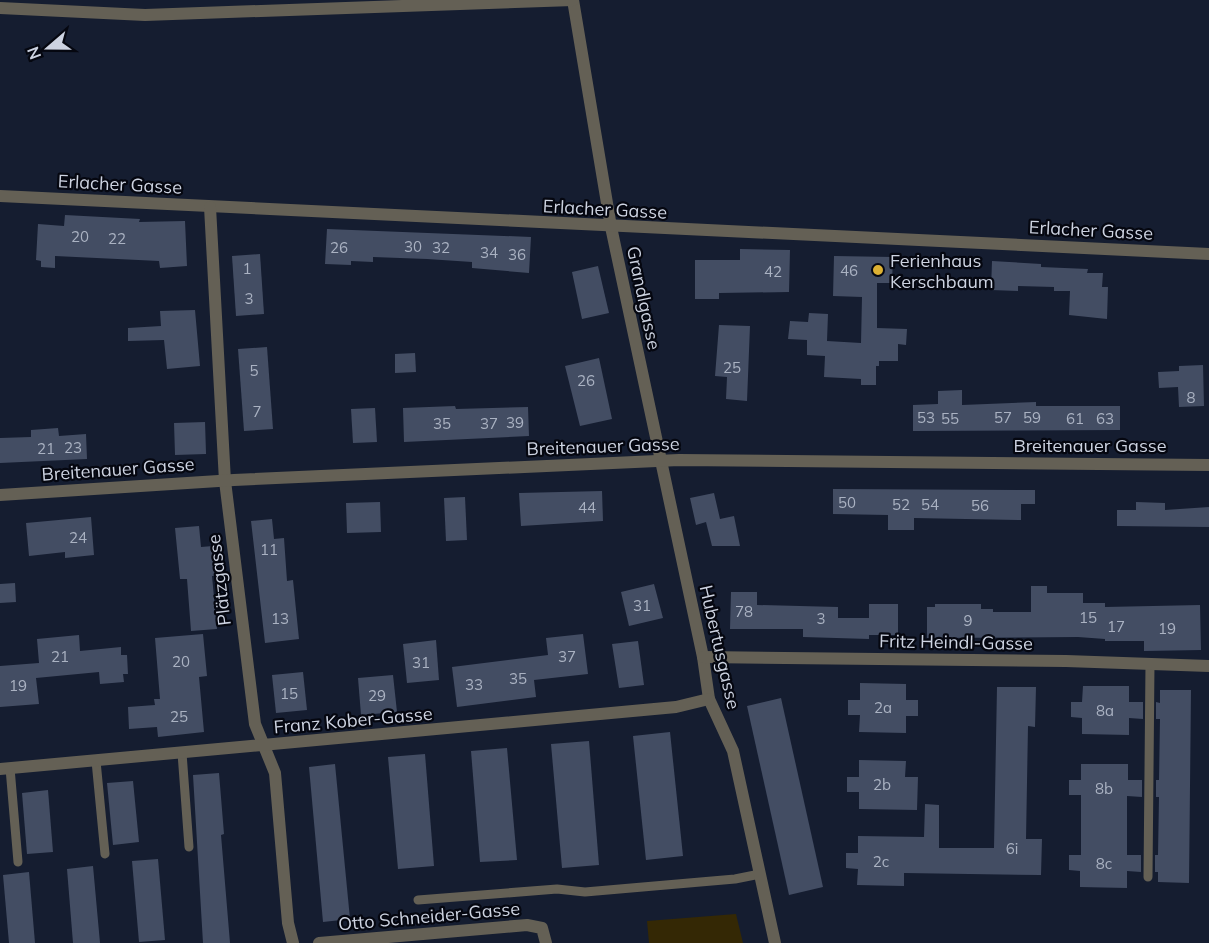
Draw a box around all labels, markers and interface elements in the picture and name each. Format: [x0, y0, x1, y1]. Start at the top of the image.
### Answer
north arrow [18, 18, 78, 78]
text: N [22, 44, 45, 62]
street label: Erlacher Gasse [57, 169, 183, 199]
street label: Erlacher Gasse [542, 194, 668, 224]
street label: Erlacher Gasse [1028, 215, 1154, 245]
house number: 20 [71, 227, 89, 246]
house number: 22 [108, 229, 126, 248]
house number: 30 [404, 237, 422, 256]
house number: 26 [330, 238, 348, 257]
house number: 32 [432, 238, 450, 257]
house number: 34 [480, 243, 498, 262]
street label: Grandlgasse [622, 244, 666, 352]
house number: 36 [508, 245, 526, 264]
place label: Ferienhaus Kerschbaum [890, 249, 994, 293]
house number: 1 [242, 259, 252, 278]
house number: 46 [840, 261, 858, 280]
house number: 42 [764, 262, 782, 281]
marker: Ferienhaus Kerschbaum [871, 263, 885, 277]
house number: 3 [244, 289, 254, 308]
house number: 25 [723, 358, 741, 377]
house number: 5 [249, 361, 259, 380]
house number: 26 [577, 371, 595, 390]
house number: 8 [1186, 388, 1196, 407]
house number: 7 [252, 402, 262, 421]
house number: 53 [917, 408, 935, 427]
house number: 57 [994, 408, 1012, 427]
house number: 59 [1023, 408, 1041, 427]
house number: 55 [941, 409, 959, 428]
house number: 61 [1066, 409, 1084, 428]
house number: 63 [1096, 409, 1114, 428]
house number: 39 [506, 413, 524, 432]
house number: 35 [433, 414, 451, 433]
house number: 37 [480, 414, 498, 433]
street label: Breitenauer Gasse [526, 432, 680, 460]
street label: Breitenauer Gasse [1013, 434, 1167, 457]
house number: 23 [64, 438, 82, 457]
house number: 21 [37, 439, 55, 458]
street label: Breitenauer Gasse [41, 452, 195, 486]
house number: 50 [838, 493, 856, 512]
house number: 52 [892, 495, 910, 514]
house number: 54 [921, 495, 939, 514]
house number: 56 [971, 496, 989, 515]
house number: 44 [578, 498, 596, 517]
house number: 24 [69, 528, 87, 547]
street label: Plätzgasse [202, 533, 236, 627]
house number: 11 [260, 540, 278, 559]
street label: Hubertusgasse [695, 583, 745, 711]
house number: 31 [633, 596, 651, 615]
house number: 78 [735, 602, 753, 621]
house number: 15 [1079, 608, 1097, 627]
house number: 13 [271, 609, 289, 628]
house number: 3 [816, 609, 826, 628]
house number: 9 [963, 611, 973, 630]
house number: 17 [1107, 617, 1125, 636]
house number: 19 [1158, 619, 1176, 638]
street label: Fritz Heindl-Gasse [879, 629, 1033, 655]
house number: 21 [51, 647, 69, 666]
house number: 37 [558, 647, 576, 666]
house number: 20 [172, 652, 190, 671]
house number: 31 [412, 653, 430, 672]
house number: 35 [509, 669, 527, 688]
house number: 33 [465, 675, 483, 694]
house number: 19 [9, 676, 27, 695]
house number: 15 [280, 684, 298, 703]
house number: 29 [368, 686, 386, 705]
house number: 2a [874, 698, 892, 717]
house number: 8a [1096, 701, 1114, 720]
street label: Franz Kober-Gasse [273, 702, 433, 738]
house number: 25 [170, 707, 188, 726]
house number: 2b [873, 775, 891, 794]
house number: 8b [1095, 779, 1113, 798]
house number: 6i [1006, 839, 1018, 858]
house number: 2c [873, 852, 889, 871]
house number: 8c [1096, 854, 1112, 873]
street label: Otto Schneider-Gasse [337, 897, 521, 935]

